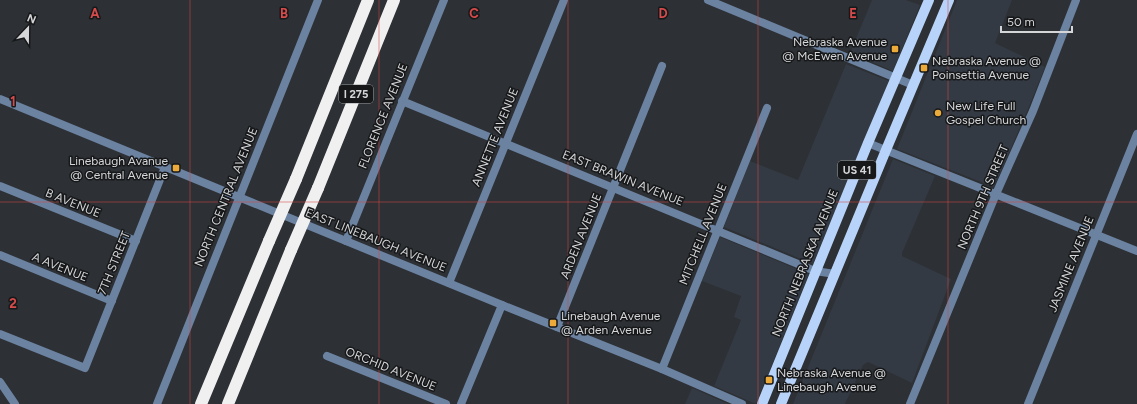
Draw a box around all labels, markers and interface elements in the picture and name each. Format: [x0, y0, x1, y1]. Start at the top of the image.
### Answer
text: A [90, 6, 100, 21]
text: B [280, 6, 288, 21]
text: C [469, 6, 479, 21]
text: D [658, 6, 668, 21]
text: E [849, 6, 857, 21]
north arrow [8, 8, 48, 48]
scale bar [1001, 8, 1072, 34]
text: N [25, 12, 38, 27]
text: 50 m [1007, 15, 1035, 29]
place label: Nebraska Avenue @ McEwen Avenue [782, 35, 887, 63]
marker: Nebraska Avenue @ McEwen Avenue [890, 44, 900, 54]
place label: Nebraska Avenue @ Poinsettia Avenue [932, 54, 1041, 82]
street label: FLORENCE AVENUE [355, 61, 411, 171]
marker: Nebraska Avenue @ Poinsettia Avenue [919, 63, 929, 73]
road number: I 275 [339, 85, 373, 103]
street label: ANNETTE AVENUE [469, 86, 521, 188]
text: 1 [10, 94, 16, 109]
place label: New Life Full Gospel Church [946, 99, 1027, 127]
marker: New Life Full Gospel Church [933, 108, 943, 118]
street label: NORTH CENTRAL AVENUE [192, 125, 260, 269]
street label: NORTH 9TH STREET [955, 142, 1012, 251]
street label: EAST BRAWIN AVENUE [560, 147, 686, 209]
place label: Linebaugh Avanue @ Central Avenue [69, 154, 168, 182]
road number: US 41 [838, 161, 876, 179]
marker: Linebaugh Avanue @ Central Avenue [171, 163, 181, 173]
street label: MITCHELL AVENUE [676, 181, 730, 287]
street label: B AVENUE [43, 186, 103, 220]
street label: NORTH NEBRASKA AVENUE [769, 187, 841, 339]
street label: ARDEN AVENUE [557, 191, 605, 281]
street label: EAST LINEBAUGH AVENUE [303, 205, 449, 275]
street label: JASMINE AVENUE [1045, 214, 1097, 314]
street label: 7TH STREET [95, 229, 133, 297]
street label: A AVENUE [30, 249, 90, 285]
text: 2 [9, 296, 17, 311]
place label: Linebaugh Avenue @ Arden Avenue [561, 309, 661, 337]
marker: Linebaugh Avenue @ Arden Avenue [548, 318, 558, 328]
street label: ORCHID AVENUE [343, 344, 439, 394]
place label: Nebraska Avenue @ Linebaugh Avenue [777, 366, 886, 394]
marker: Nebraska Avenue @ Linebaugh Avenue [764, 375, 774, 385]

